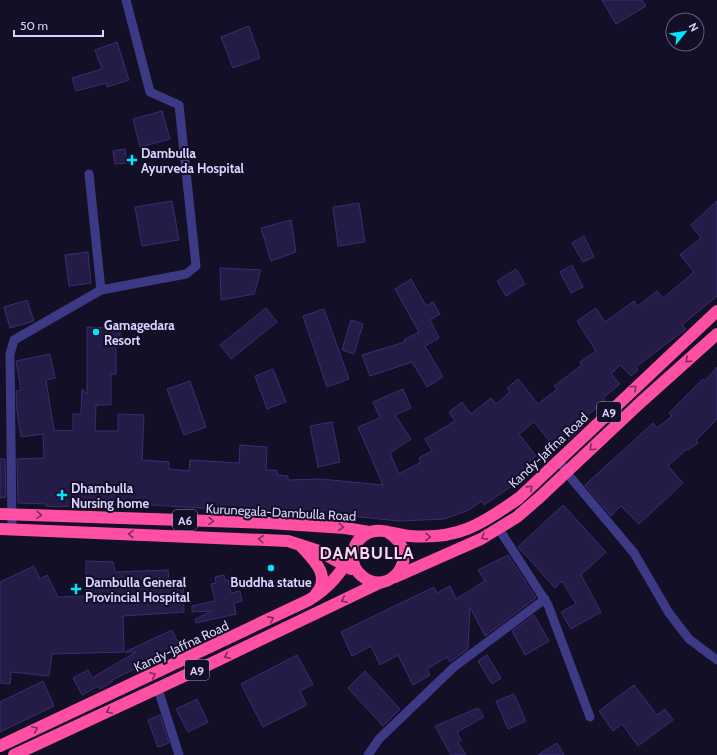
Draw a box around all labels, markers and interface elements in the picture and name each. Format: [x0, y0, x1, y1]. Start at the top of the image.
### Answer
scale bar [14, 12, 103, 38]
north arrow [665, 12, 705, 52]
text: 50 m [20, 18, 48, 33]
text: N [686, 20, 702, 34]
place label: Dambulla Ayurveda Hospital [141, 145, 245, 176]
marker: Dambulla Ayurveda Hospital [126, 154, 138, 166]
place label: Gamagedara Resort [104, 317, 175, 348]
marker: Gamagedara Resort [91, 327, 101, 337]
one-way arrow [685, 356, 693, 363]
one-way arrow [629, 386, 637, 393]
road number: A9 [597, 402, 621, 422]
street label: Kandy-Jaffna Road [505, 409, 591, 491]
one-way arrow [589, 443, 597, 451]
place label: Dhambulla Nursing home [71, 480, 150, 511]
one-way arrow [525, 485, 533, 492]
marker: Dhambulla Nursing home [56, 489, 68, 501]
street label: Kurunegala-Dambulla Road [205, 500, 357, 524]
road number: A6 [173, 510, 197, 530]
one-way arrow [36, 511, 42, 519]
one-way arrow [208, 517, 214, 526]
one-way arrow [338, 523, 344, 532]
one-way arrow [128, 530, 134, 538]
one-way arrow [425, 532, 431, 541]
one-way arrow [481, 533, 488, 540]
one-way arrow [258, 534, 264, 543]
district label: DAMBULLA [319, 543, 415, 563]
marker: Buddha statue [266, 563, 276, 573]
place label: Dambulla General Provincial Hospital [85, 574, 190, 605]
place label: Buddha statue [230, 574, 312, 590]
marker: Dambulla General Provincial Hospital [70, 583, 82, 595]
one-way arrow [341, 595, 348, 603]
street label: Kandy-Jaffna Road [131, 617, 231, 675]
one-way arrow [267, 617, 274, 624]
one-way arrow [224, 651, 231, 659]
road number: A9 [185, 660, 209, 680]
one-way arrow [149, 672, 157, 680]
one-way arrow [106, 706, 114, 714]
one-way arrow [31, 726, 39, 734]

